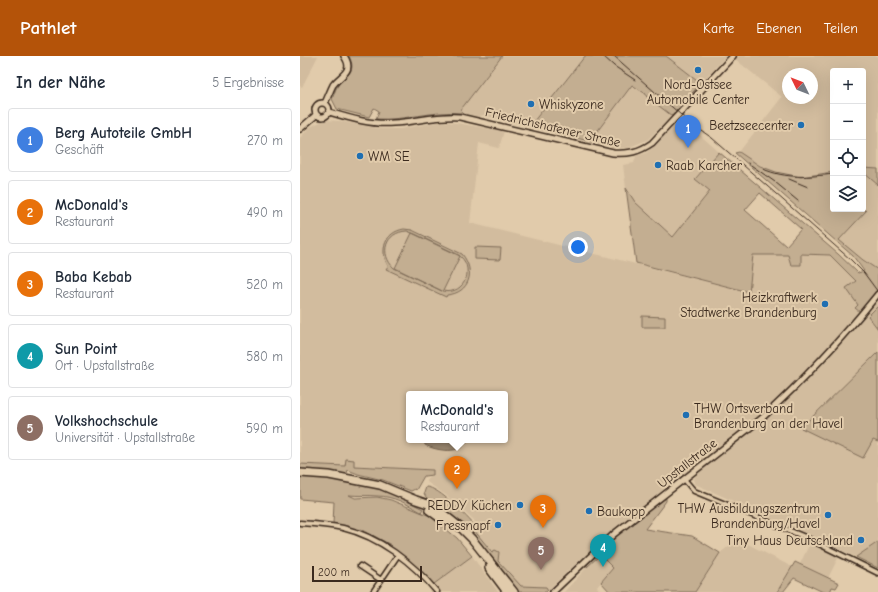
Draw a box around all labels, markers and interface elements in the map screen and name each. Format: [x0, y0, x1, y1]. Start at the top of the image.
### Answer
text: Pathlet [20, 17, 76, 39]
text: Karte [703, 20, 734, 37]
text: Ebenen [756, 20, 802, 37]
text: Teilen [824, 20, 858, 37]
marker: Nord-Ostsee Automobile Center [693, 65, 703, 75]
north arrow [782, 68, 818, 104]
map controls [830, 68, 866, 212]
button: + [830, 68, 866, 104]
text: In der Nähe [16, 73, 105, 92]
text: 5 Ergebnisse [212, 75, 284, 90]
place label: Nord-Ostsee Automobile Center [647, 77, 750, 107]
place label: Whiskyzone [539, 97, 604, 112]
marker: Whiskyzone [526, 99, 536, 109]
street label: Friedrichshafener Straße [484, 104, 623, 150]
button: − [830, 104, 866, 140]
pin: 1 [675, 115, 701, 148]
place label: Beetzseecenter [709, 118, 794, 133]
marker: Beetzseecenter [796, 120, 806, 130]
text: Berg Autoteile GmbH [55, 124, 192, 142]
text: 1 [27, 133, 33, 148]
text: 270 m [247, 133, 283, 148]
button: locate [830, 140, 866, 176]
text: Geschäft [55, 142, 103, 157]
place label: WM SE [368, 149, 410, 164]
marker: WM SE [355, 151, 365, 161]
place label: Raab Karcher [666, 158, 743, 173]
marker: Raab Karcher [653, 160, 663, 170]
button: layers [830, 176, 866, 212]
text: McDonald's [55, 196, 128, 214]
text: 2 [27, 205, 33, 220]
text: 490 m [247, 205, 283, 220]
text: Restaurant [55, 214, 114, 229]
your location [568, 237, 588, 257]
text: Baba Kebab [55, 268, 132, 286]
text: 3 [27, 277, 33, 292]
text: 520 m [246, 277, 283, 292]
text: Restaurant [55, 286, 114, 301]
place label: Heizkraftwerk Stadtwerke Brandenburg [680, 290, 818, 320]
marker: Heizkraftwerk Stadtwerke Brandenburg [820, 299, 830, 309]
text: Sun Point [55, 340, 117, 358]
text: 4 [27, 349, 33, 364]
text: 580 m [246, 349, 283, 364]
text: Ort · Upstallstraße [55, 358, 154, 373]
popup [406, 391, 508, 443]
text: McDonald's [421, 401, 493, 419]
place label: THW Ortsverband Brandenburg an der Havel [694, 401, 843, 431]
marker: THW Ortsverband Brandenburg an der Havel [681, 410, 691, 420]
text: Volkshochschule [55, 412, 158, 430]
text: Restaurant [421, 419, 479, 434]
text: 5 [27, 421, 33, 436]
text: 590 m [246, 421, 283, 436]
text: Universität · Upstallstraße [55, 430, 195, 445]
street label: Upstallstraße [654, 435, 720, 491]
pin: 2 [444, 456, 470, 489]
pin: 3 [530, 495, 556, 528]
place label: REDDY Küchen [428, 498, 512, 513]
marker: REDDY Küchen [515, 500, 525, 510]
place label: THW Ausbildungszentrum Brandenburg/Havel [678, 501, 820, 531]
place label: Baukopp [597, 504, 645, 519]
marker: Baukopp [584, 506, 594, 516]
marker: THW Ausbildungszentrum Brandenburg/Havel [823, 510, 833, 520]
place label: Fressnapf [436, 518, 491, 533]
marker: Fressnapf [493, 520, 503, 530]
place label: Tiny Haus Deutschland [726, 533, 853, 548]
pin: 4 [590, 534, 616, 567]
marker: Tiny Haus Deutschland [856, 535, 866, 545]
pin: 5 [528, 537, 554, 570]
scale bar [312, 564, 422, 583]
text: 200 m [318, 566, 350, 579]

